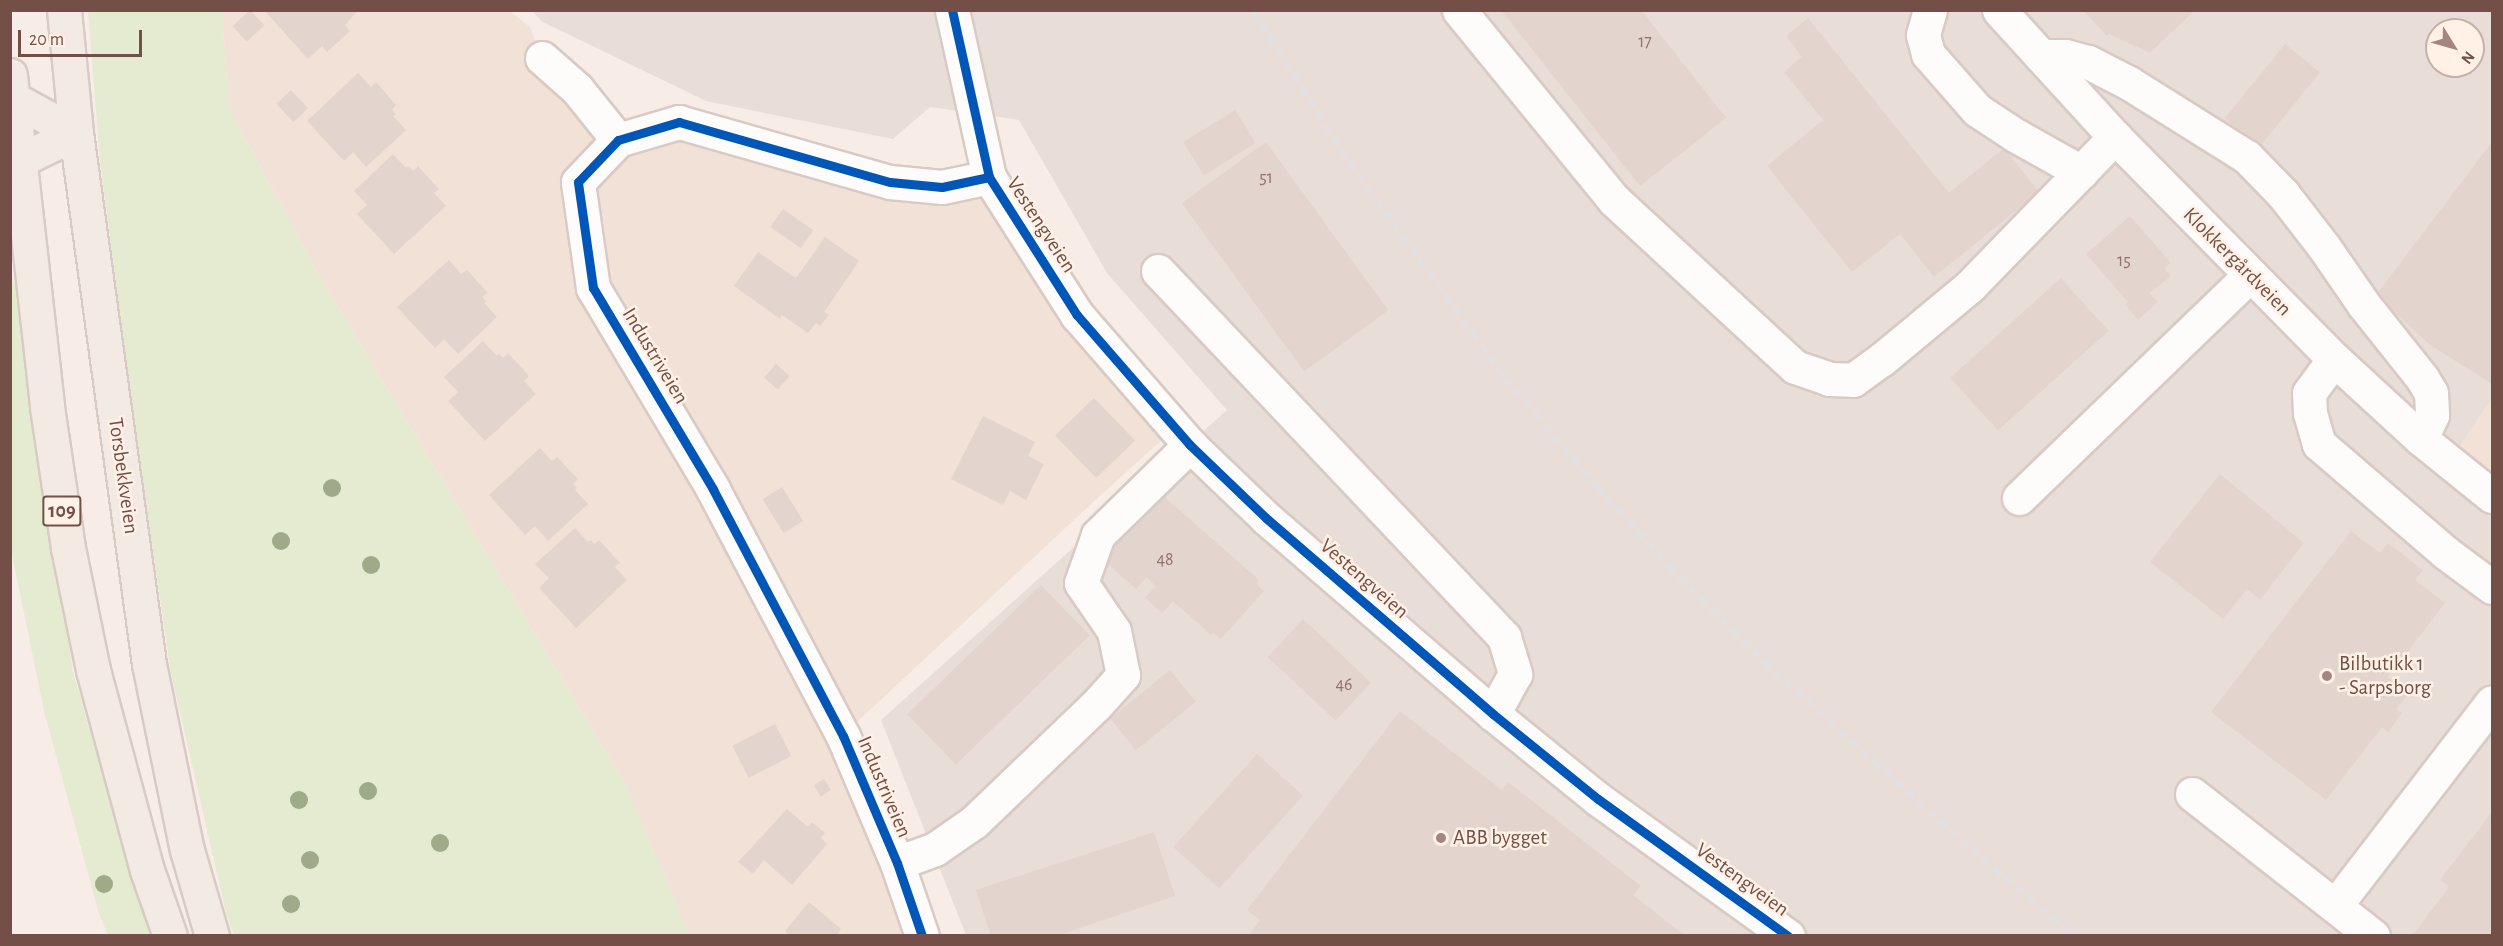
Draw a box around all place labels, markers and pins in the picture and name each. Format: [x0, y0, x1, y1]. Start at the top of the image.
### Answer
place label: Bilbutikk 1 - Sarpsborg [2339, 651, 2431, 701]
marker: Bilbutikk 1 - Sarpsborg [2320, 669, 2334, 683]
place label: ABB bygget [1453, 825, 1547, 851]
marker: ABB bygget [1434, 831, 1448, 845]

